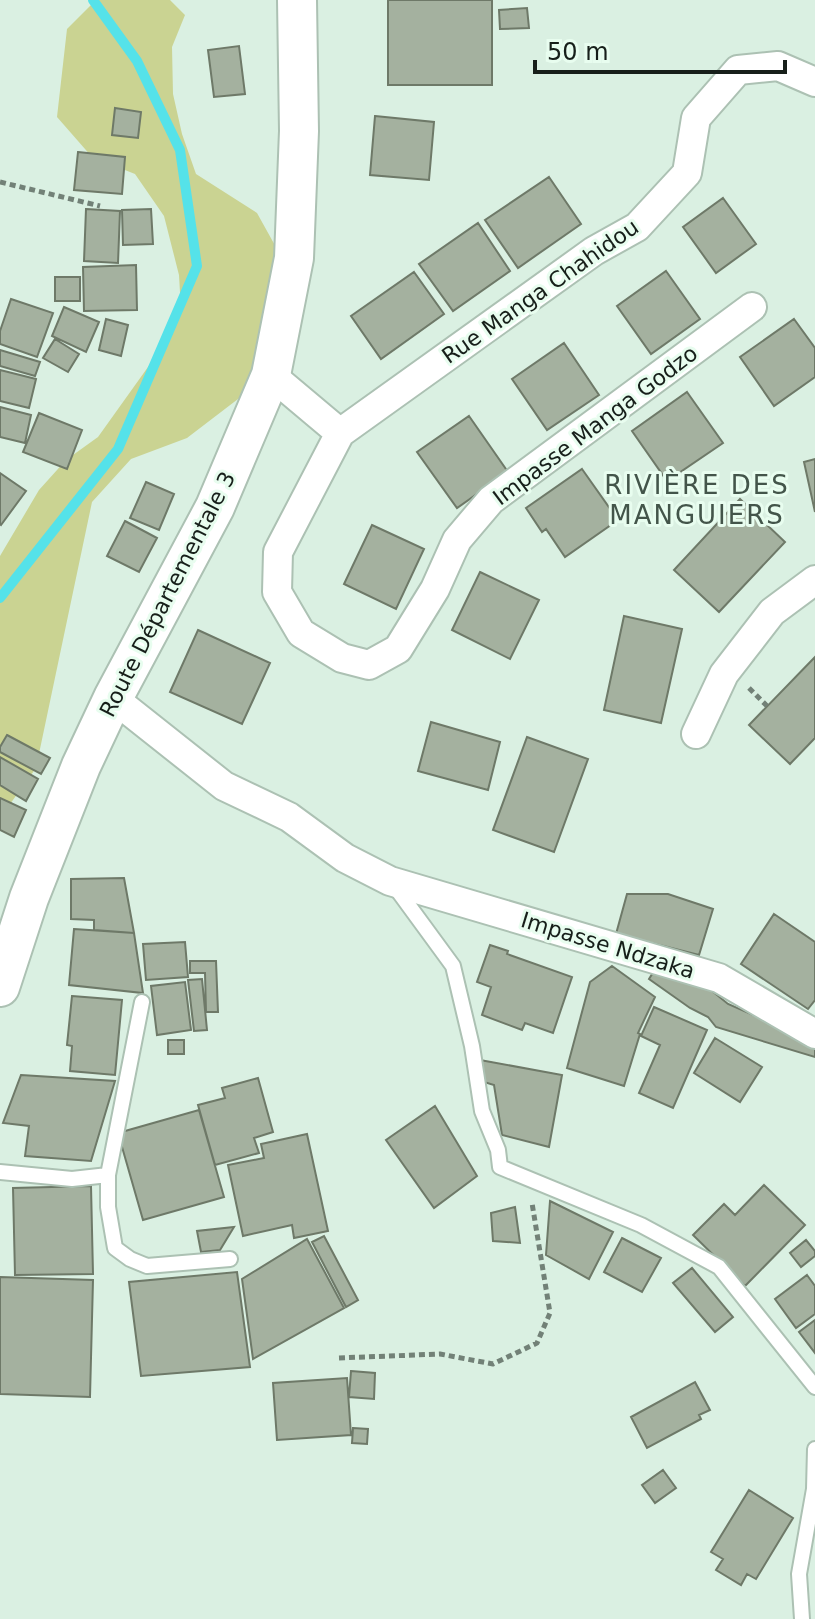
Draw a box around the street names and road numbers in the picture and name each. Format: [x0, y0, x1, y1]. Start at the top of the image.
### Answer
street label: Rue Manga Chahidou [437, 214, 643, 369]
street label: Impasse Manga Godzo [488, 340, 702, 510]
street label: Route Départementale 3 [95, 468, 240, 721]
street label: Impasse Ndzaka [518, 907, 698, 984]

